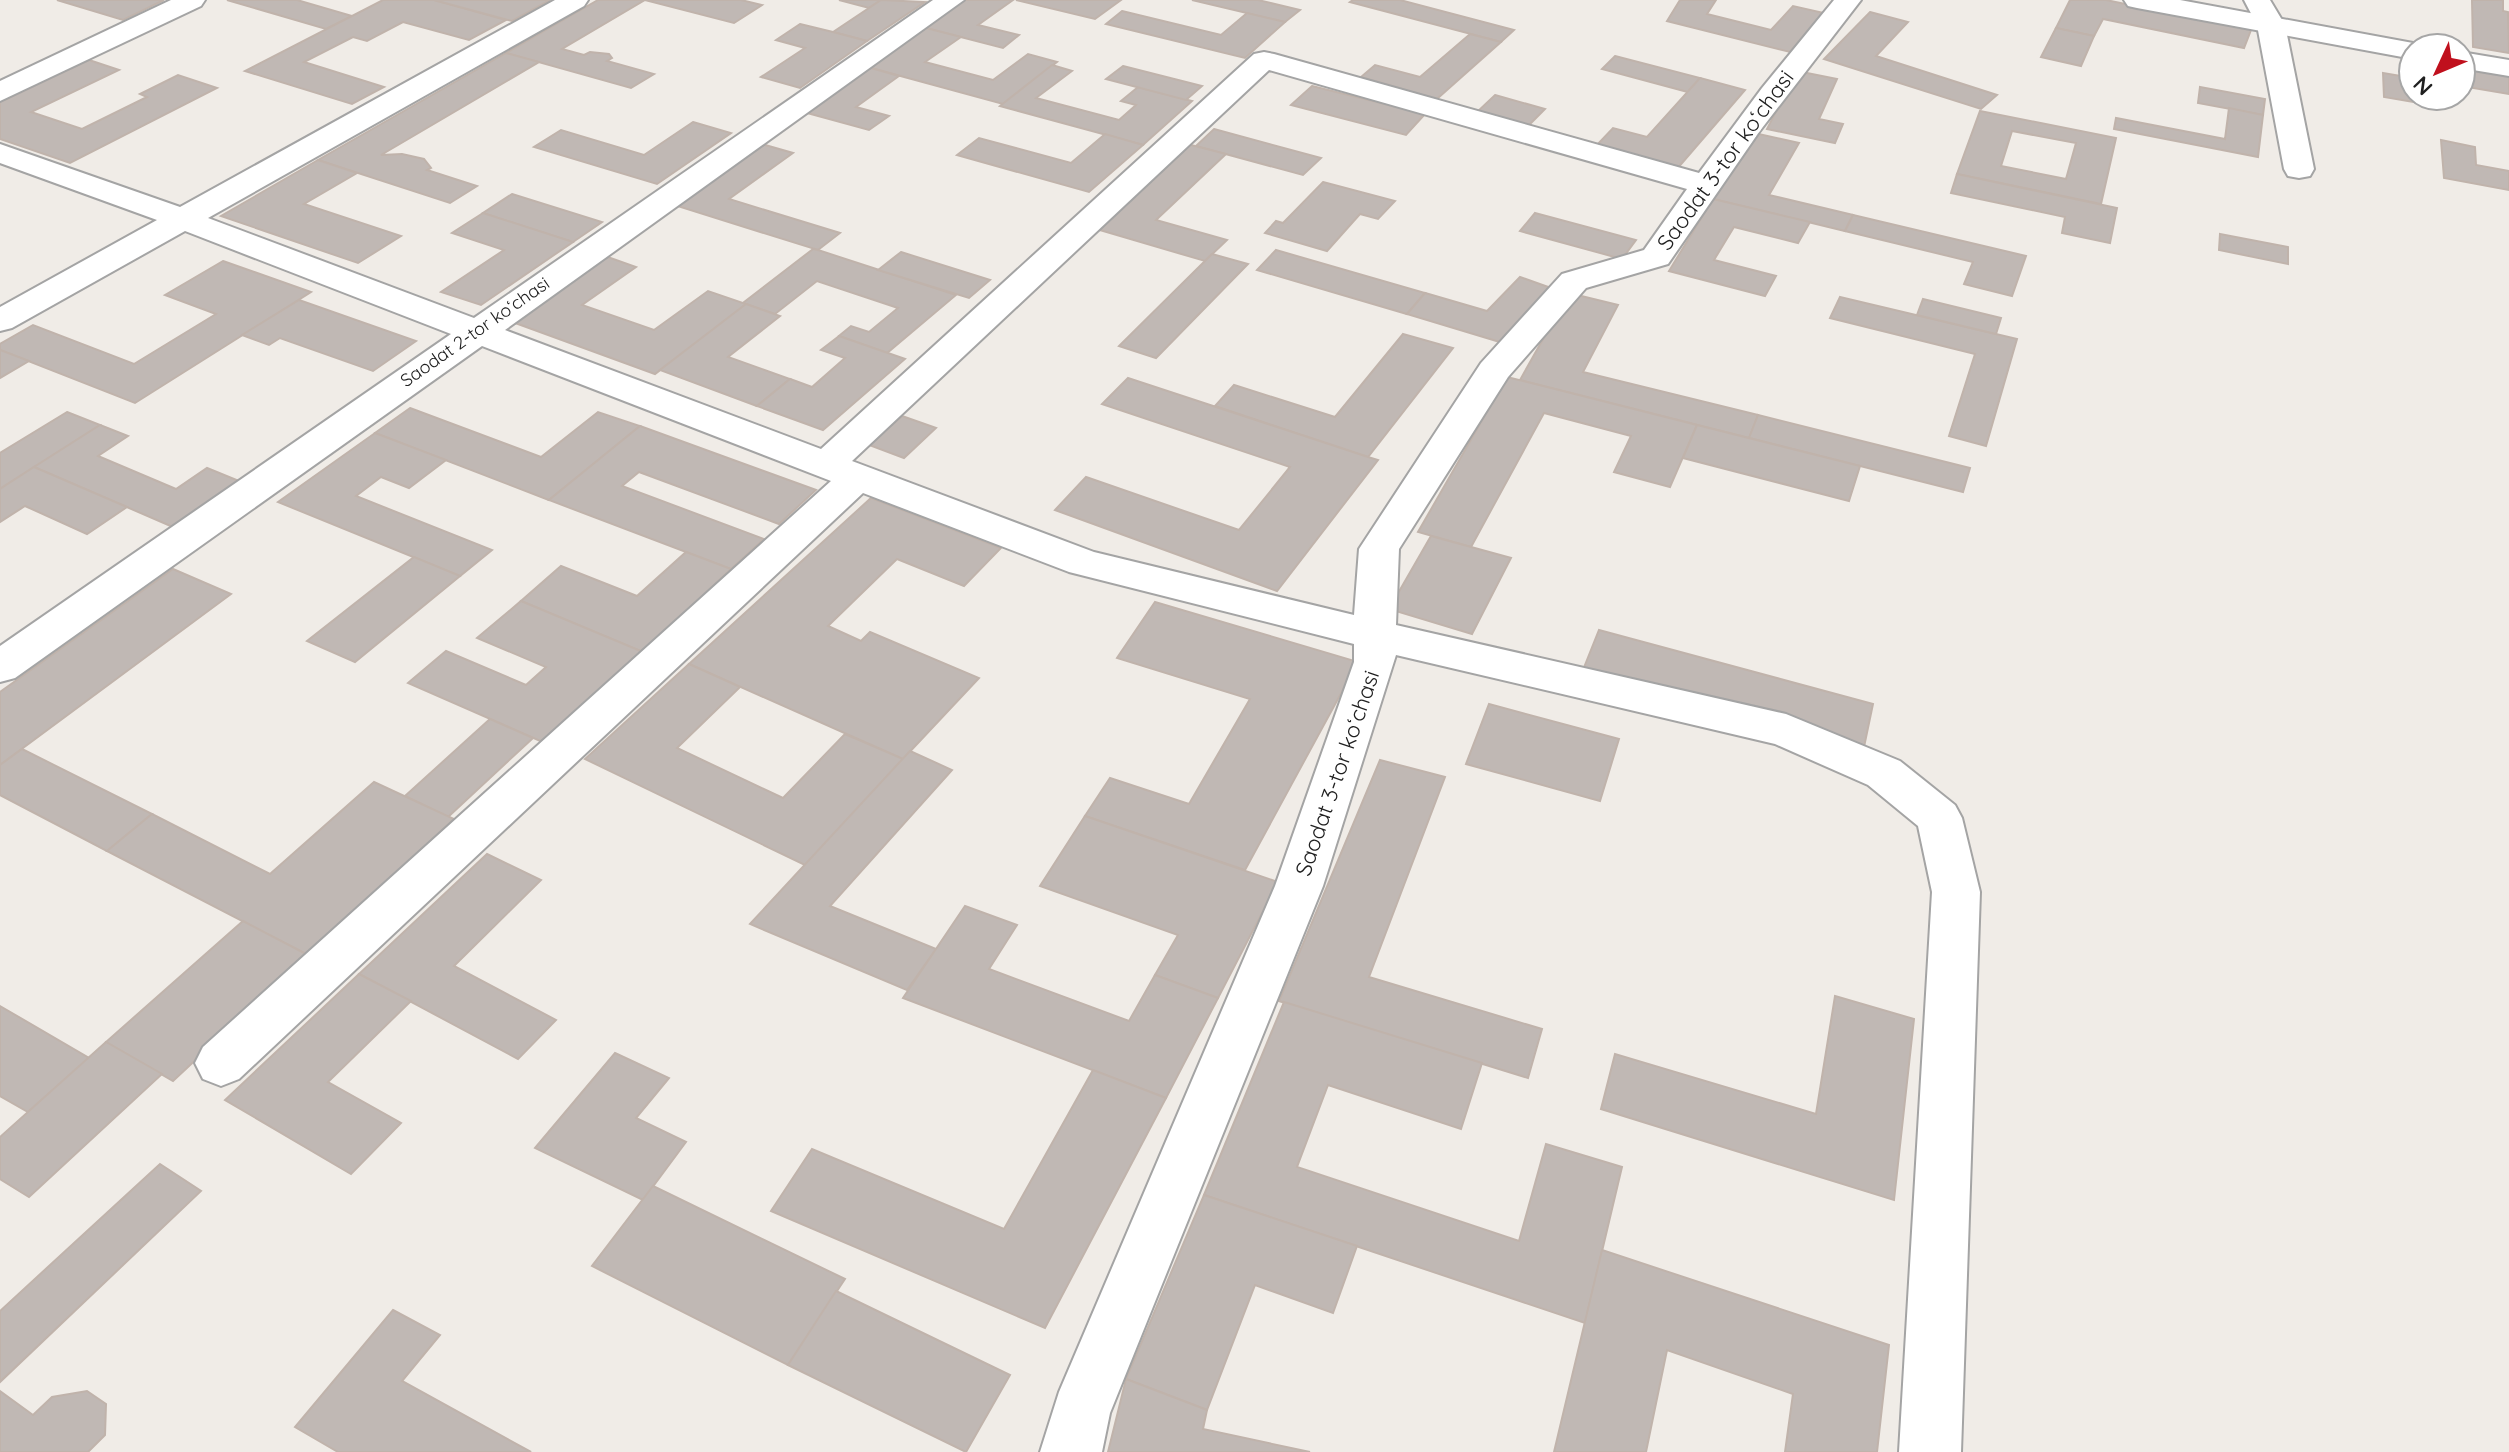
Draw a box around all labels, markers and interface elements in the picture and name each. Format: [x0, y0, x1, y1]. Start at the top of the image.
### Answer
north arrow [2397, 32, 2477, 112]
street label: Saodat 3-tor koʻchasi [1650, 65, 1800, 255]
text: N [2407, 70, 2438, 101]
street label: Saodat 2-tor koʻchasi [396, 271, 554, 392]
street label: Saodat 3-tor koʻchasi [1289, 667, 1385, 879]

